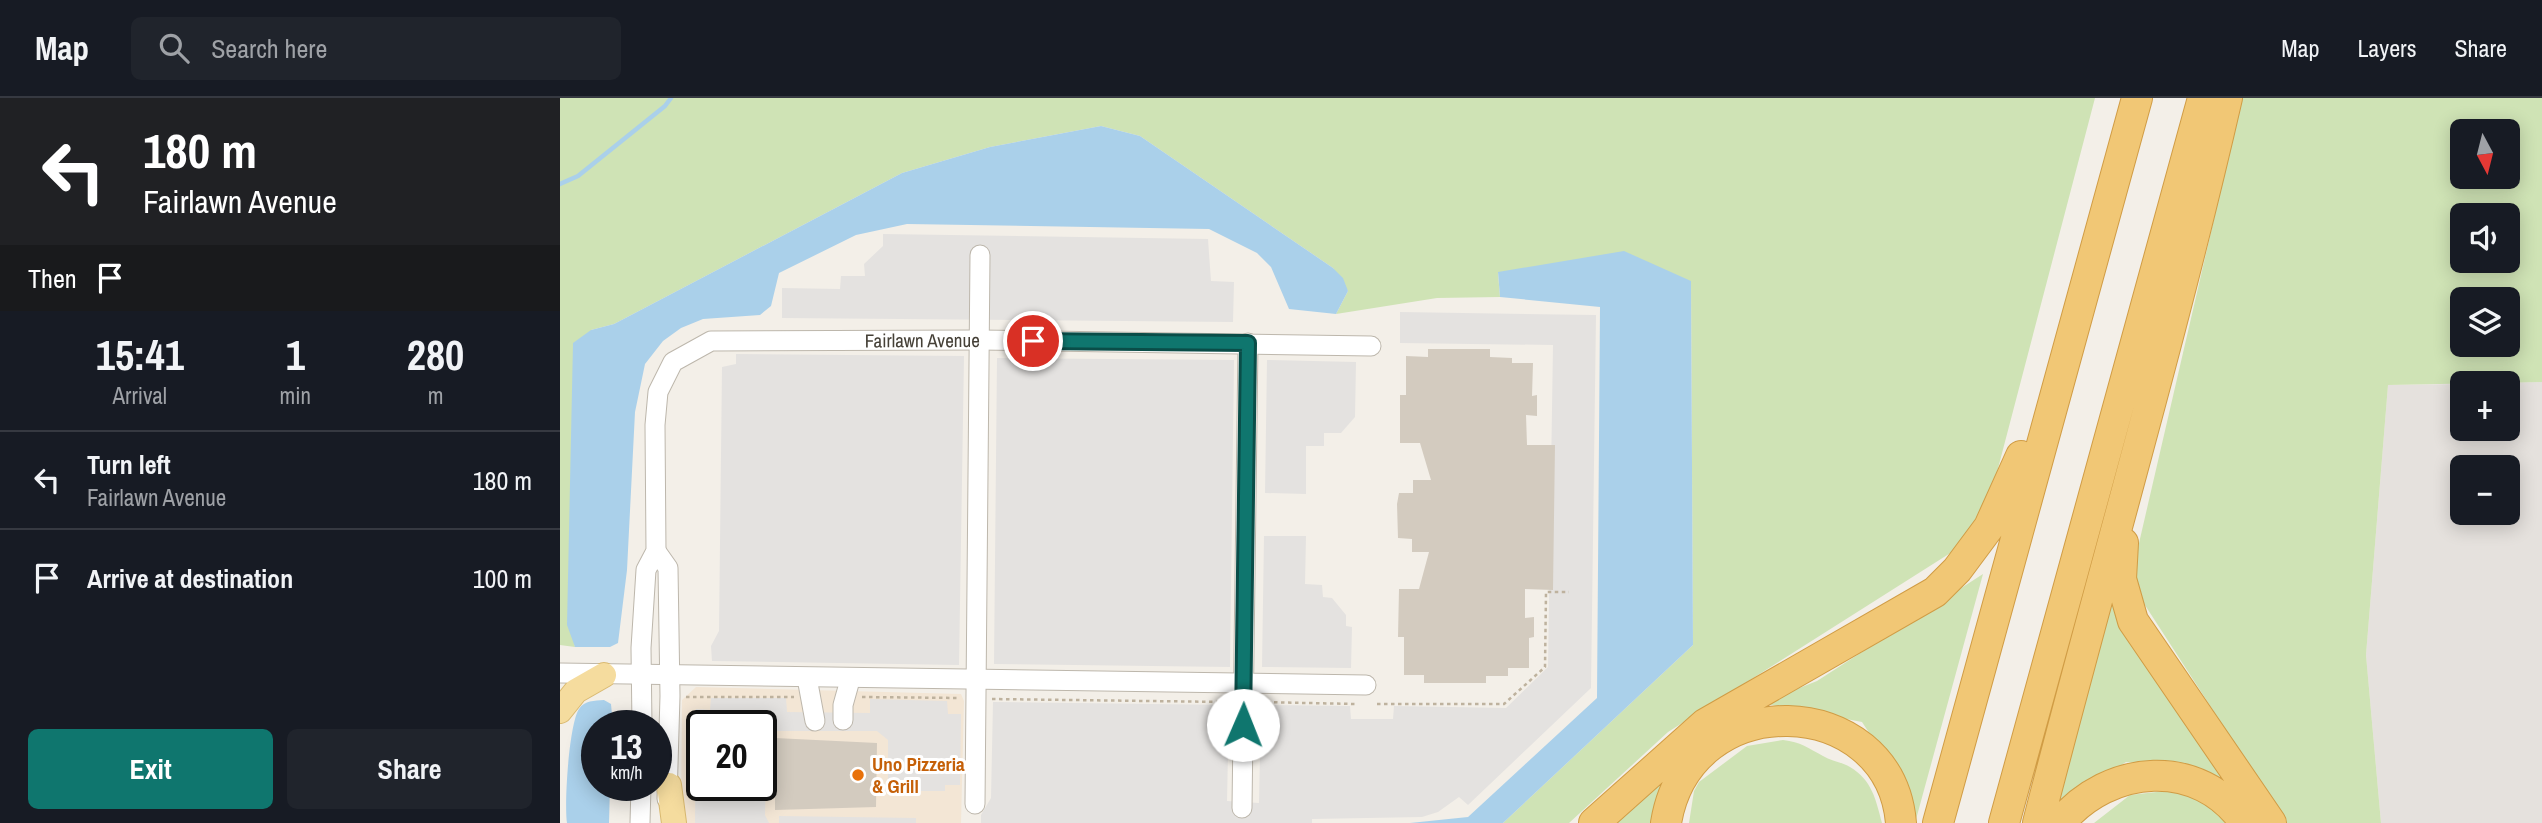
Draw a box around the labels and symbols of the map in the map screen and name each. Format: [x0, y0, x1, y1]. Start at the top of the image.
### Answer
north arrow [2450, 119, 2520, 189]
pin [1003, 311, 1063, 371]
street label: Fairlawn Avenue [865, 327, 980, 353]
position arrow [1206, 688, 1280, 762]
speed limit sign: 20 [686, 710, 777, 801]
place label: Uno Pizzeria & Grill [872, 751, 965, 799]
marker: Uno Pizzeria & Grill [850, 767, 866, 783]

